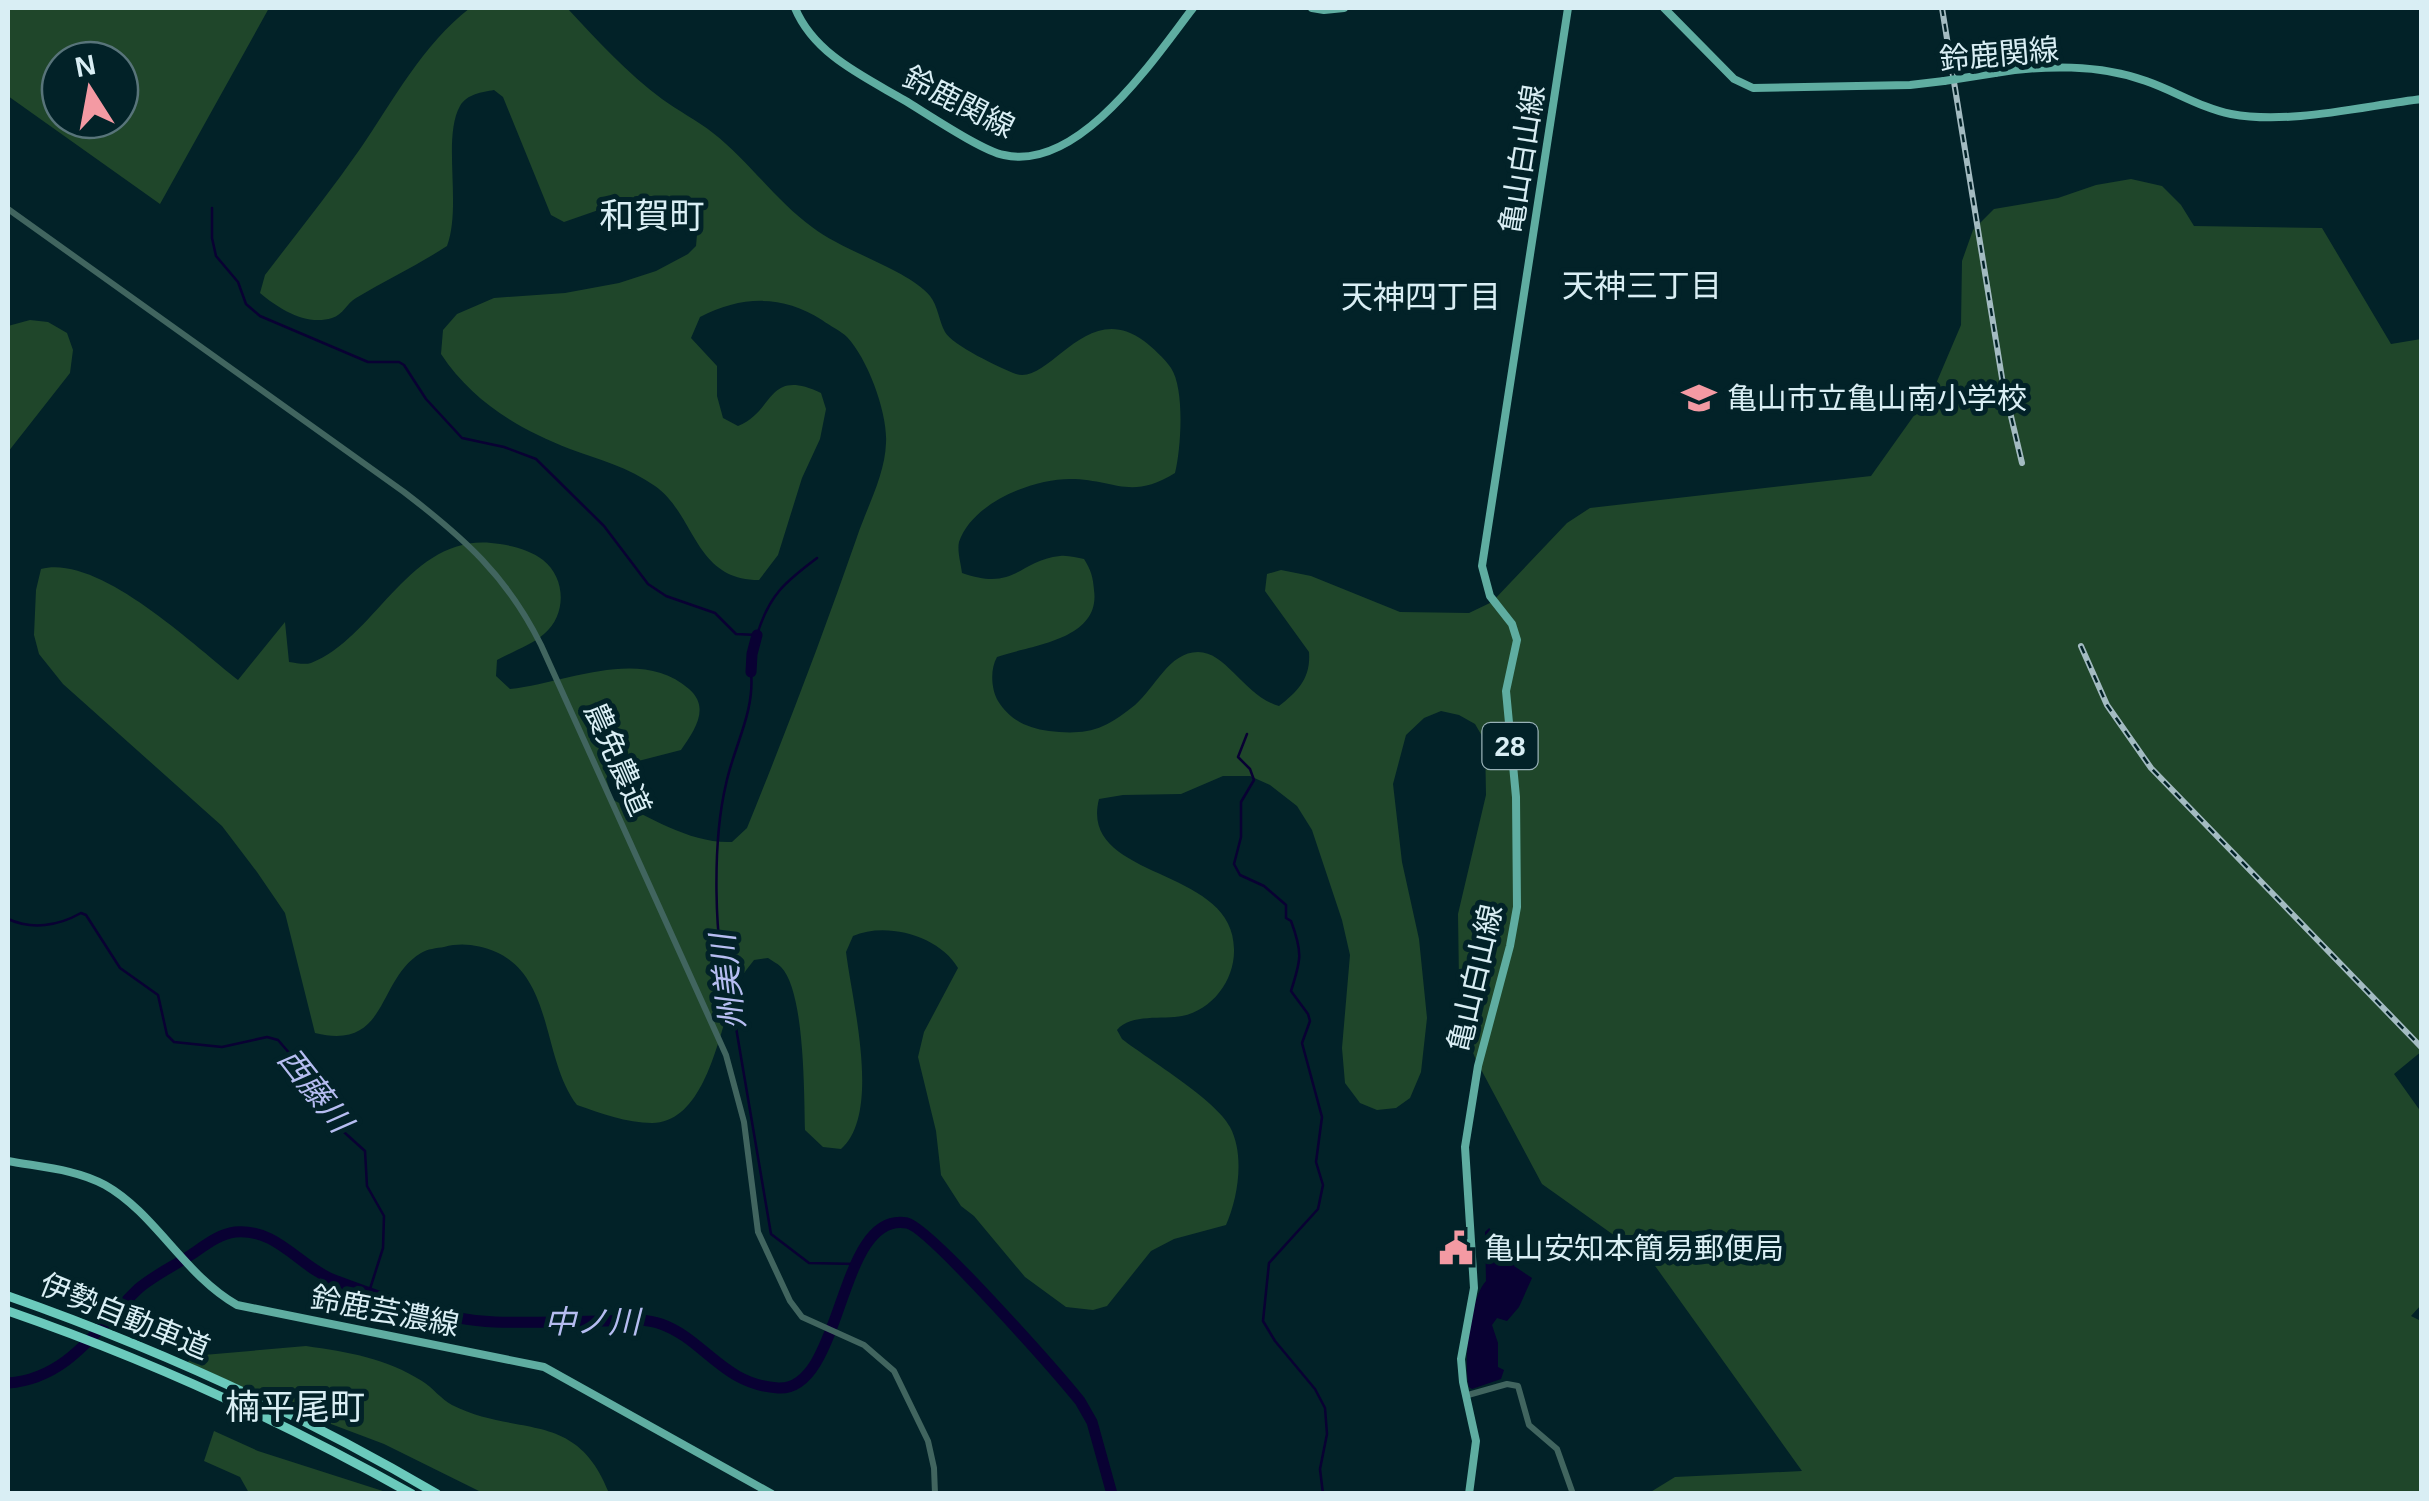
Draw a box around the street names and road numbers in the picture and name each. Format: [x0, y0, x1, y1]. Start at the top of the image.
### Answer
street label: 鈴鹿関線 [1938, 32, 2060, 76]
street label: 鈴鹿関線 [898, 60, 1020, 144]
street label: 亀山白山線 [1494, 82, 1550, 236]
street label: 農免農道 [579, 697, 657, 821]
road number: 28 [1482, 723, 1538, 769]
street label: 亀山白山線 [1442, 901, 1508, 1055]
street label: 伊勢自動車道 [35, 1267, 215, 1365]
street label: 鈴鹿芸濃線 [308, 1280, 462, 1342]

